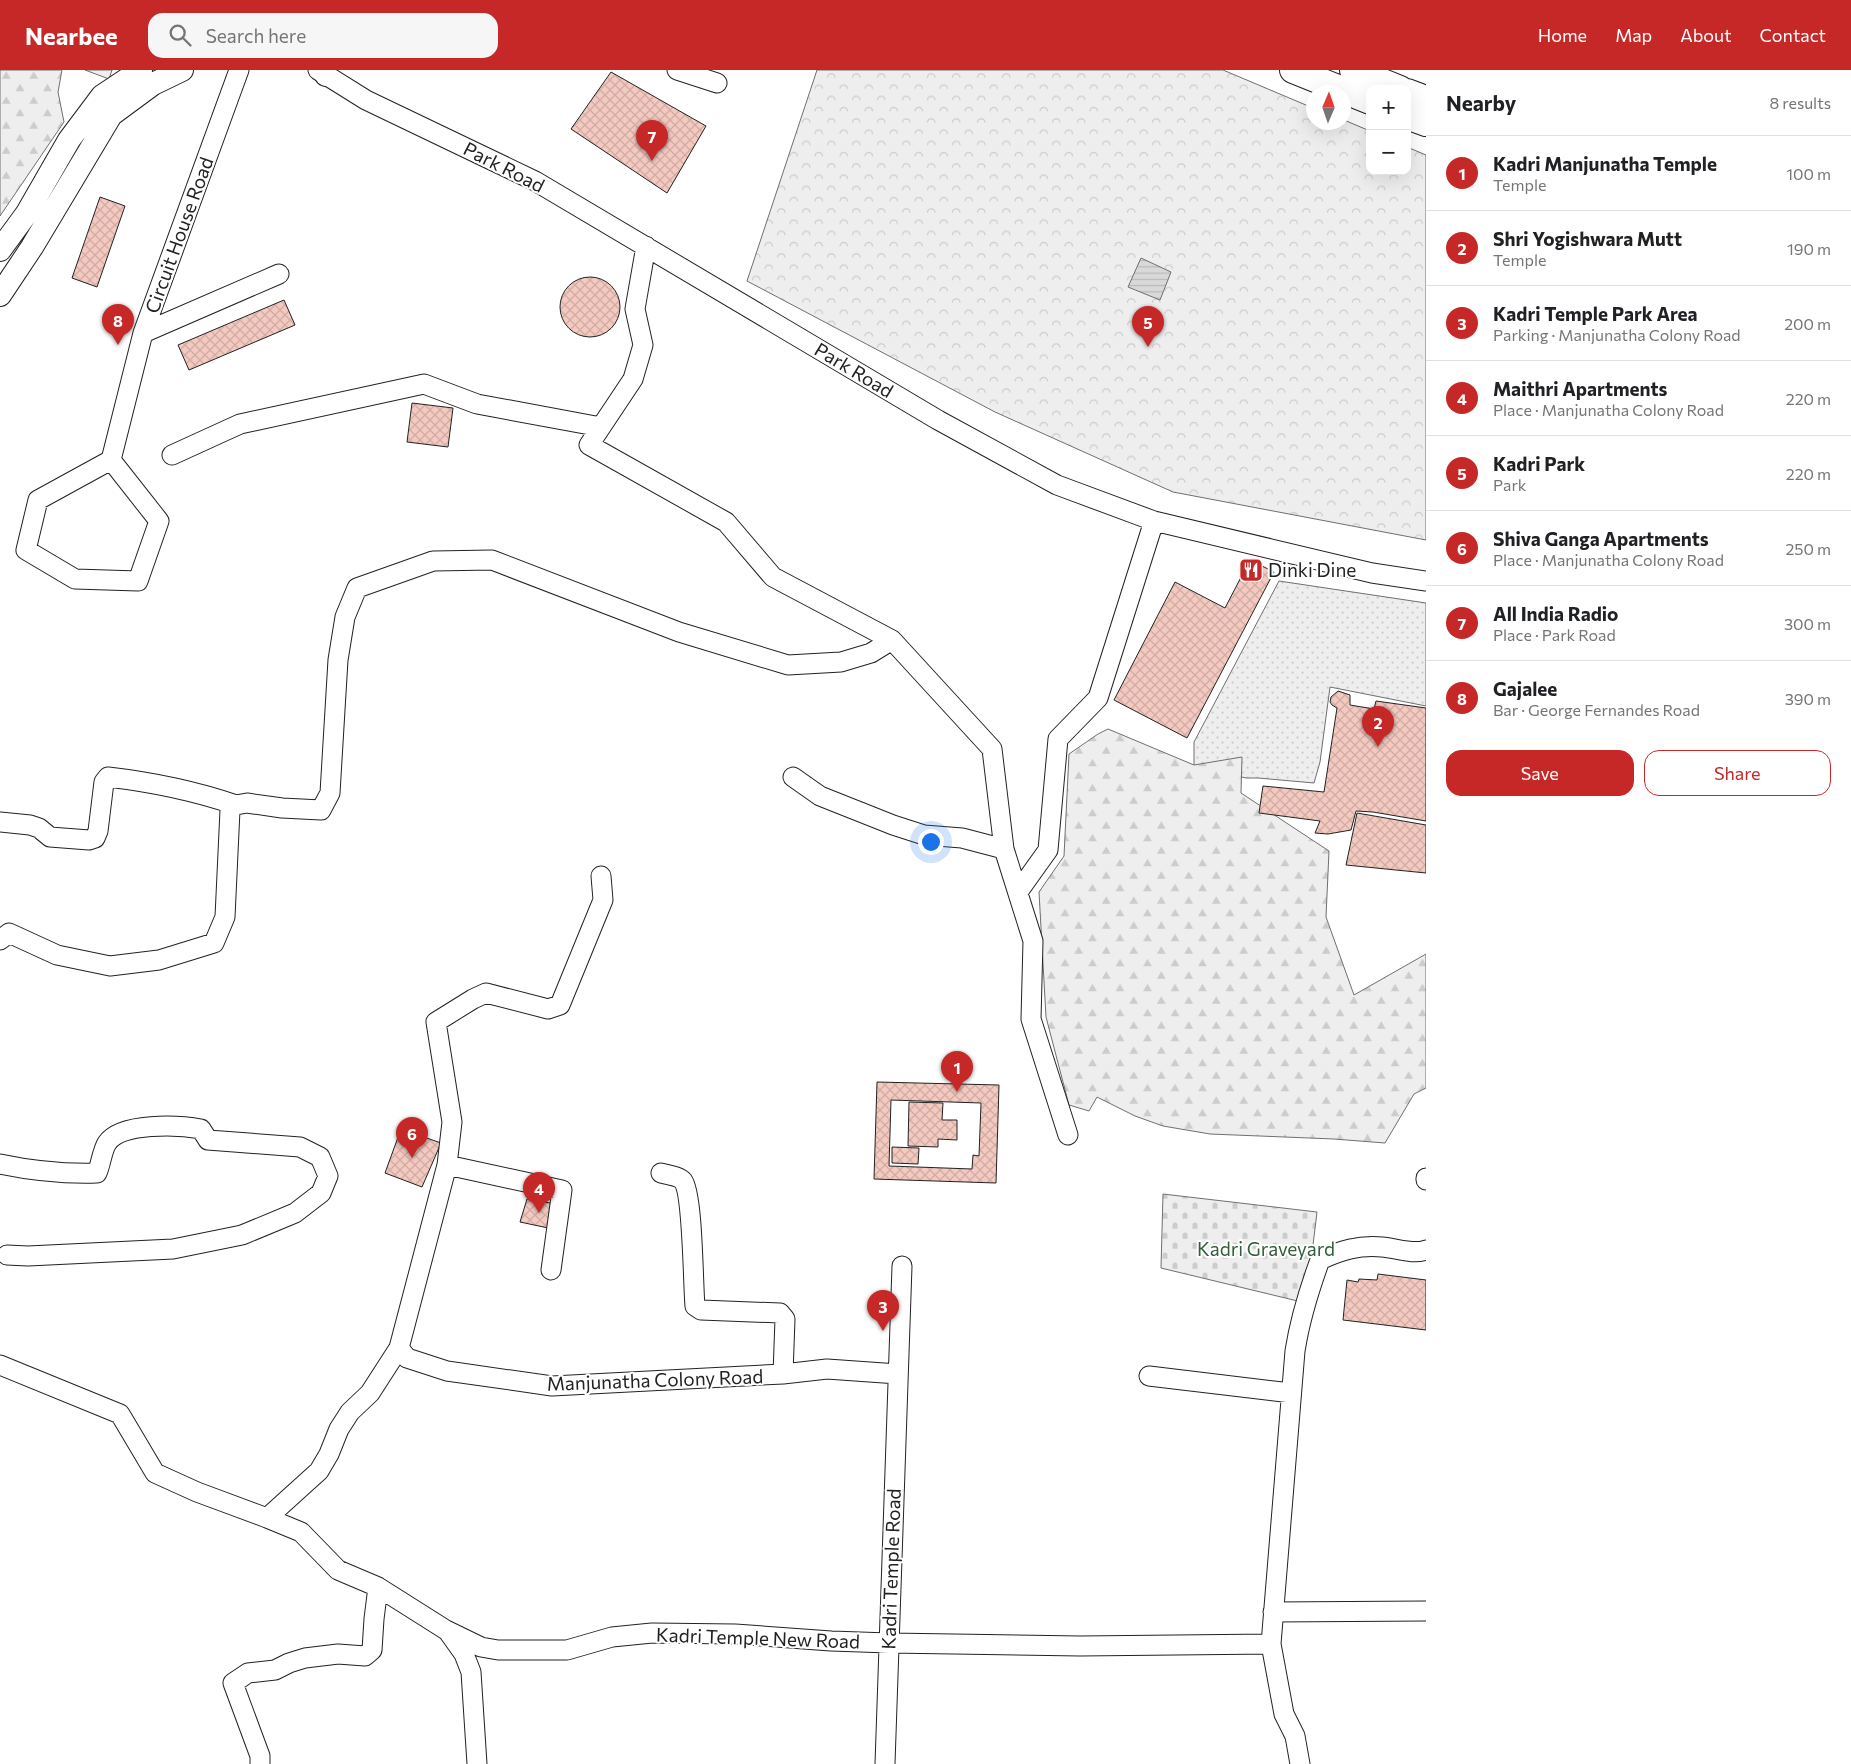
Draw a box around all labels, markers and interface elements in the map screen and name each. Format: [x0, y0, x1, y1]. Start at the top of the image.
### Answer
search box [148, 13, 498, 58]
text: Nearbee [25, 21, 118, 50]
icon: search [166, 21, 194, 49]
text: Search here [206, 24, 306, 47]
text: Home [1538, 24, 1587, 46]
text: Map [1615, 24, 1652, 46]
text: About [1680, 24, 1732, 46]
text: Contact [1760, 24, 1826, 46]
north arrow [1306, 85, 1351, 130]
map controls [1366, 85, 1411, 175]
button: + [1366, 85, 1411, 130]
text: Nearby [1446, 90, 1516, 115]
text: 8 results [1770, 93, 1831, 112]
pin: 7 [636, 120, 668, 161]
button: − [1366, 130, 1411, 175]
street label: Park Road [460, 136, 549, 197]
text: Kadri Manjunatha Temple [1493, 152, 1717, 175]
street label: Circuit House Road [140, 154, 217, 316]
text: 1 [1458, 164, 1466, 183]
text: 100 m [1786, 164, 1831, 183]
text: Temple [1493, 175, 1546, 194]
text: Shri Yogishwara Mutt [1493, 227, 1682, 250]
text: 2 [1457, 239, 1467, 258]
text: 190 m [1787, 239, 1831, 258]
text: Temple [1493, 250, 1546, 269]
text: Kadri Temple Park Area [1493, 302, 1698, 325]
pin: 8 [102, 304, 134, 345]
pin: 5 [1132, 306, 1164, 347]
text: 3 [1457, 314, 1467, 333]
text: 200 m [1784, 314, 1831, 333]
text: Parking · Manjunatha Colony Road [1493, 325, 1741, 344]
street label: Park Road [811, 337, 898, 402]
text: Maithri Apartments [1493, 377, 1667, 400]
text: 4 [1457, 389, 1467, 408]
text: 220 m [1786, 389, 1831, 408]
text: Place · Manjunatha Colony Road [1493, 400, 1724, 419]
text: Kadri Park [1493, 452, 1585, 475]
text: 5 [1457, 464, 1467, 483]
text: 220 m [1786, 464, 1831, 483]
text: Park [1493, 475, 1526, 494]
text: Shiva Ganga Apartments [1493, 527, 1709, 550]
text: 6 [1457, 539, 1467, 558]
text: 250 m [1785, 539, 1831, 558]
text: Place · Manjunatha Colony Road [1493, 550, 1724, 569]
restaurant icon: Dinki Dine [1238, 557, 1264, 583]
place label: Dinki Dine [1268, 558, 1356, 581]
text: All India Radio [1493, 602, 1618, 625]
text: 7 [1458, 614, 1466, 633]
text: 300 m [1784, 614, 1831, 633]
text: Place · Park Road [1493, 625, 1616, 644]
text: Gajalee [1493, 677, 1557, 700]
text: 8 [1457, 689, 1467, 708]
text: 390 m [1785, 689, 1831, 708]
text: Bar · George Fernandes Road [1493, 700, 1700, 719]
pin: 2 [1362, 706, 1394, 747]
button: Save [1446, 750, 1634, 796]
button: Share [1644, 750, 1831, 796]
your location [918, 829, 944, 855]
pin: 1 [941, 1051, 973, 1092]
pin: 6 [396, 1117, 428, 1158]
pin: 4 [523, 1172, 555, 1213]
park label: Kadri Graveyard [1197, 1237, 1335, 1260]
pin: 3 [867, 1290, 899, 1331]
street label: Manjunatha Colony Road [546, 1364, 764, 1395]
street label: Kadri Temple Road [876, 1488, 905, 1650]
street label: Kadri Temple New Road [656, 1622, 860, 1653]

